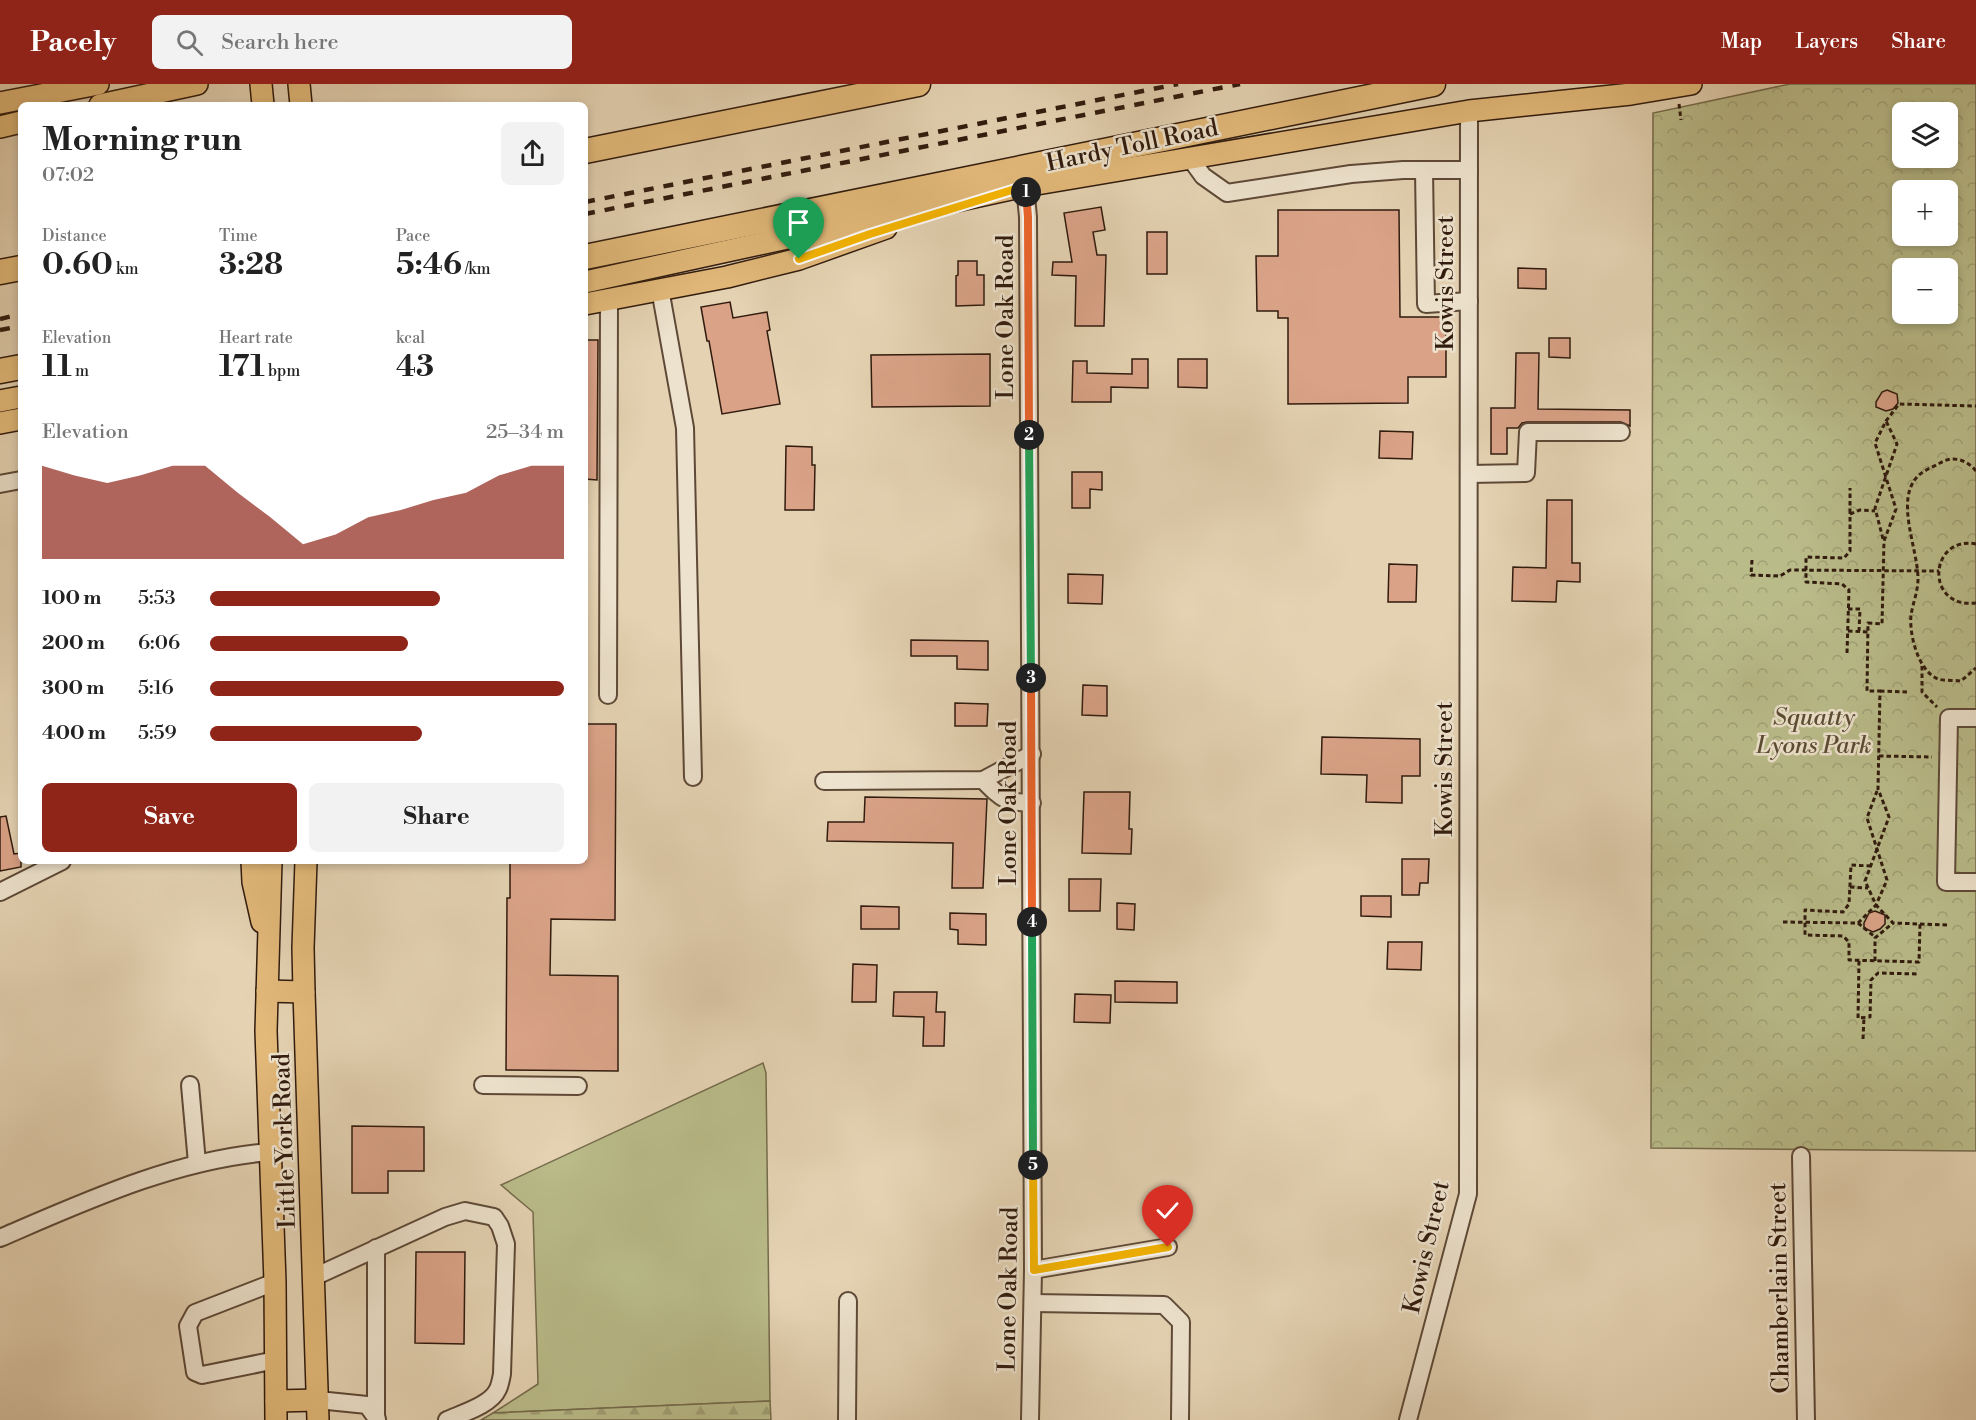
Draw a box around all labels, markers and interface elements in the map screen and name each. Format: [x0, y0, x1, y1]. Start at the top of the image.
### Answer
search box [152, 15, 572, 69]
text: Pacely [30, 25, 116, 60]
icon: search [173, 26, 206, 59]
text: Search here [221, 29, 339, 56]
text: Map [1721, 29, 1762, 55]
text: Layers [1795, 29, 1858, 55]
text: Share [1891, 29, 1946, 55]
map controls [1892, 102, 1958, 324]
button: layers [1892, 102, 1958, 168]
street label: Hardy Toll Road [1043, 113, 1221, 179]
text: Morning run [42, 120, 242, 161]
button: share [501, 122, 564, 185]
text: 07:02 [42, 163, 94, 188]
pin: 1 [1011, 177, 1041, 207]
button: + [1892, 180, 1958, 246]
text: 1 [1022, 182, 1030, 202]
pin [773, 197, 824, 259]
icon: arrive [782, 206, 815, 239]
street label: Kowis Street [1431, 215, 1461, 351]
text: Distance [42, 226, 107, 246]
text: Time [219, 226, 258, 246]
text: Pace [396, 226, 430, 246]
street label: Lone Oak Road [991, 234, 1021, 399]
text: 0.60 [42, 246, 113, 284]
text: 3:28 [219, 246, 283, 284]
text: 5:46 [396, 246, 462, 284]
button: − [1892, 258, 1958, 324]
text: km [113, 259, 138, 279]
text: /km [462, 259, 491, 279]
text: Elevation [42, 328, 111, 348]
text: Heart rate [219, 328, 293, 348]
text: kcal [396, 328, 425, 348]
text: 11 [42, 348, 72, 386]
text: 171 [219, 348, 265, 386]
text: 43 [396, 348, 434, 386]
text: m [72, 361, 89, 381]
text: bpm [265, 361, 300, 381]
text: Elevation [42, 420, 129, 445]
text: 25–34 m [486, 420, 564, 445]
pin: 2 [1014, 420, 1044, 450]
text: 2 [1024, 425, 1034, 445]
text: 100 m [42, 586, 101, 611]
text: 5:53 [138, 586, 176, 611]
text: 200 m [42, 631, 105, 656]
text: 6:06 [138, 631, 180, 656]
pin: 3 [1016, 663, 1046, 693]
text: 3 [1026, 668, 1036, 688]
text: 300 m [42, 676, 105, 701]
text: 5:16 [138, 676, 174, 701]
street label: Kowis Street [1430, 701, 1460, 837]
park label: Squatty Lyons Park [1755, 703, 1872, 761]
street label: Lone Oak Road [994, 720, 1024, 885]
text: 400 m [42, 721, 106, 746]
text: 5:59 [138, 721, 177, 746]
button: Save [42, 783, 297, 852]
button: Share [309, 783, 564, 852]
pin: 4 [1017, 907, 1047, 937]
text: 4 [1027, 912, 1037, 932]
street label: Little York Road [267, 1052, 303, 1229]
pin: 5 [1018, 1150, 1048, 1180]
text: 5 [1028, 1155, 1038, 1175]
street label: Kowis Street [1397, 1177, 1457, 1317]
street label: Chamberlain Street [1763, 1182, 1797, 1394]
pin [1142, 1185, 1193, 1247]
icon: check [1151, 1194, 1184, 1227]
street label: Lone Oak Road [993, 1206, 1025, 1372]

